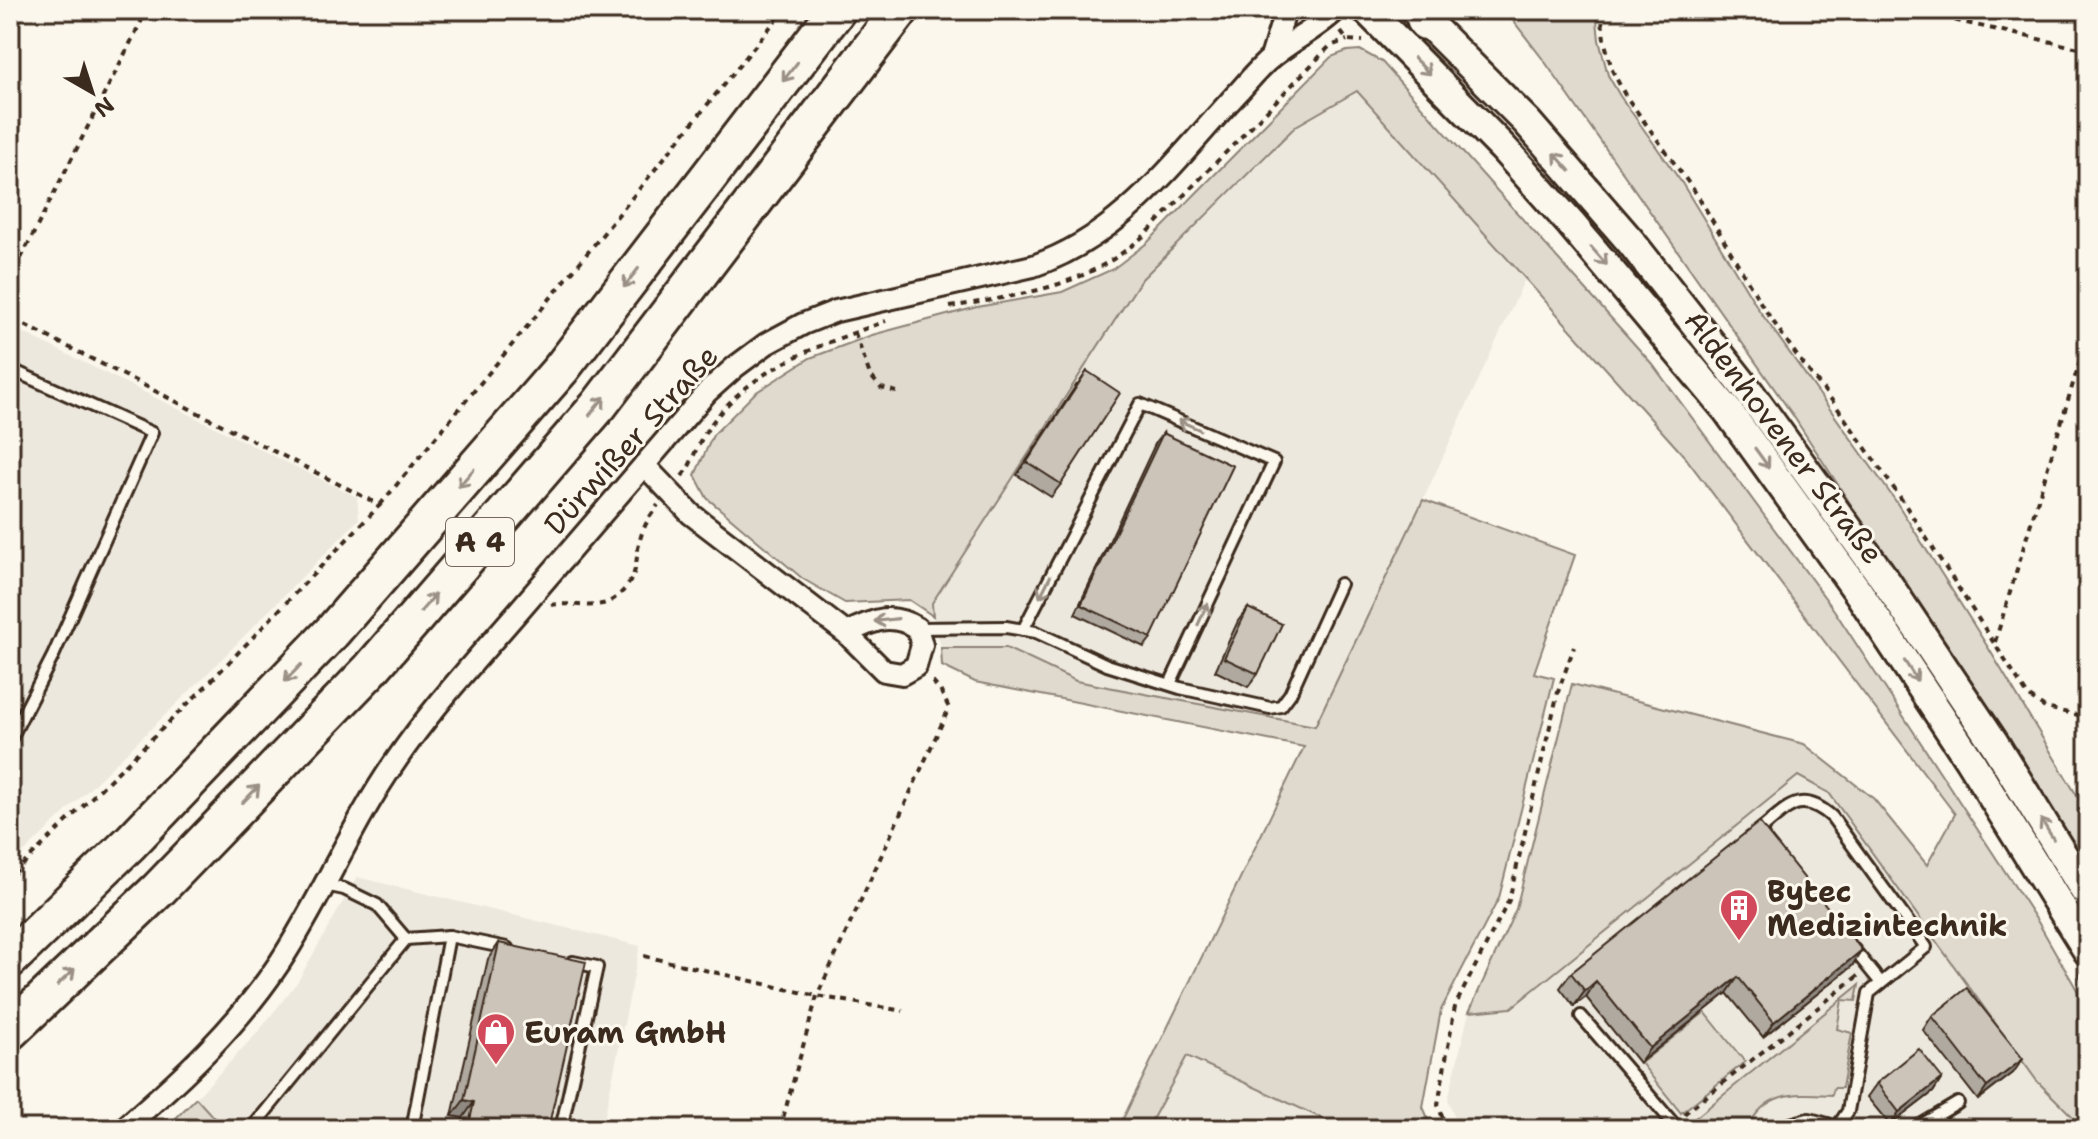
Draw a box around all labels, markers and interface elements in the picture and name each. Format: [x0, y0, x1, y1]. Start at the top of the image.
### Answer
north arrow [52, 52, 132, 132]
one-way arrow [1411, 55, 1431, 75]
one-way arrow [781, 61, 798, 82]
text: N [88, 90, 120, 124]
one-way arrow [1553, 152, 1571, 172]
one-way arrow [1589, 245, 1607, 266]
one-way arrow [623, 267, 640, 288]
street label: Aldenhovener Straße [1675, 302, 1893, 572]
street label: Dürwißer Straße [535, 336, 727, 544]
one-way arrow [588, 397, 606, 417]
one-way arrow [1177, 417, 1202, 432]
one-way arrow [1753, 447, 1770, 468]
one-way arrow [457, 468, 475, 488]
road number: A 4 [446, 518, 514, 566]
one-way arrow [1037, 574, 1053, 598]
one-way arrow [418, 594, 436, 614]
one-way arrow [1196, 602, 1211, 626]
one-way arrow [873, 613, 899, 628]
one-way arrow [1903, 659, 1919, 682]
one-way arrow [284, 663, 303, 683]
one-way arrow [241, 784, 260, 804]
one-way arrow [2039, 818, 2055, 841]
place label: Bytec Medizintechnik [1767, 871, 2008, 946]
building icon: Bytec Medizintechnik [1718, 887, 1760, 942]
one-way arrow [56, 968, 76, 987]
shop icon: Euram GmbH [475, 1011, 517, 1066]
place label: Euram GmbH [524, 1012, 727, 1053]

